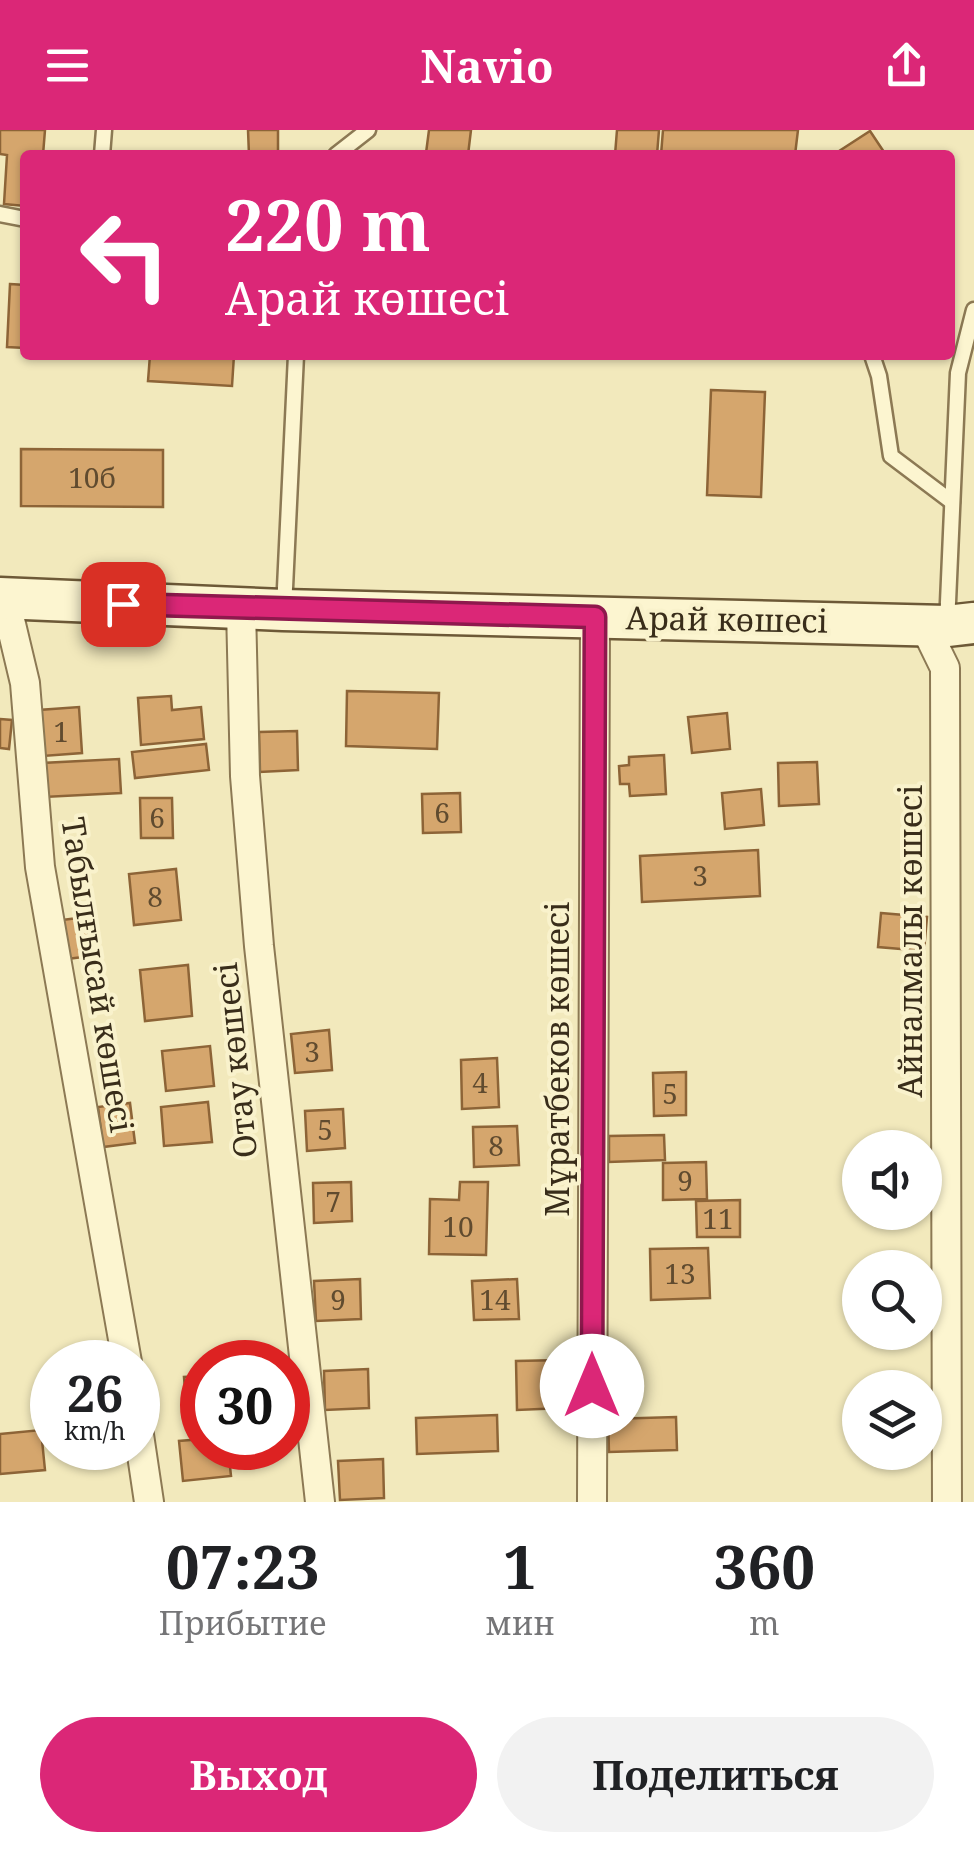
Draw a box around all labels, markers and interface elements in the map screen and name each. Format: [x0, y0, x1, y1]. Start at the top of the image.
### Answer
text: Navio [420, 35, 554, 96]
icon: menu [40, 38, 95, 93]
icon: share [879, 38, 934, 93]
text: 220 m [225, 176, 431, 272]
icon: left [60, 190, 190, 320]
text: Арай көшесі [225, 267, 510, 328]
house number: 10б [68, 458, 116, 496]
pin [81, 562, 166, 647]
icon: arrive [96, 577, 151, 632]
street label: Арай көшесі [625, 595, 829, 642]
house number: 1 [53, 712, 69, 750]
street label: Айналмалы көшесі [888, 784, 931, 1098]
house number: 6 [434, 793, 450, 831]
house number: 6 [149, 798, 165, 836]
street label: Табылғысай көшесі [52, 814, 145, 1136]
house number: 3 [692, 856, 708, 894]
house number: 8 [147, 877, 163, 915]
street label: Мұратбеков көшесі [535, 901, 578, 1217]
street label: Отау көшесі [203, 960, 266, 1160]
house number: 3 [304, 1032, 320, 1070]
house number: 4 [472, 1063, 488, 1101]
house number: 5 [662, 1074, 678, 1112]
house number: 5 [317, 1110, 333, 1148]
house number: 8 [488, 1126, 504, 1164]
map controls [842, 1130, 942, 1470]
button: sound [842, 1130, 942, 1230]
house number: 9 [677, 1161, 693, 1199]
house number: 7 [325, 1182, 341, 1220]
house number: 11 [702, 1199, 734, 1237]
house number: 10 [442, 1207, 474, 1245]
button: search [842, 1250, 942, 1350]
house number: 13 [664, 1254, 696, 1292]
house number: 9 [330, 1280, 346, 1318]
house number: 14 [479, 1280, 511, 1318]
position arrow [540, 1334, 644, 1438]
speed limit sign: 30 [180, 1340, 310, 1470]
text: 26 [67, 1359, 123, 1427]
button: layers [842, 1370, 942, 1470]
text: km/h [64, 1413, 126, 1447]
text: 07:23 [166, 1525, 320, 1607]
text: 1 [503, 1525, 537, 1607]
text: 360 [714, 1525, 815, 1607]
text: Прибытие [159, 1601, 327, 1644]
text: мин [485, 1601, 555, 1644]
text: m [749, 1601, 779, 1644]
button: Выход [40, 1717, 477, 1832]
button: Поделиться [497, 1717, 934, 1832]

